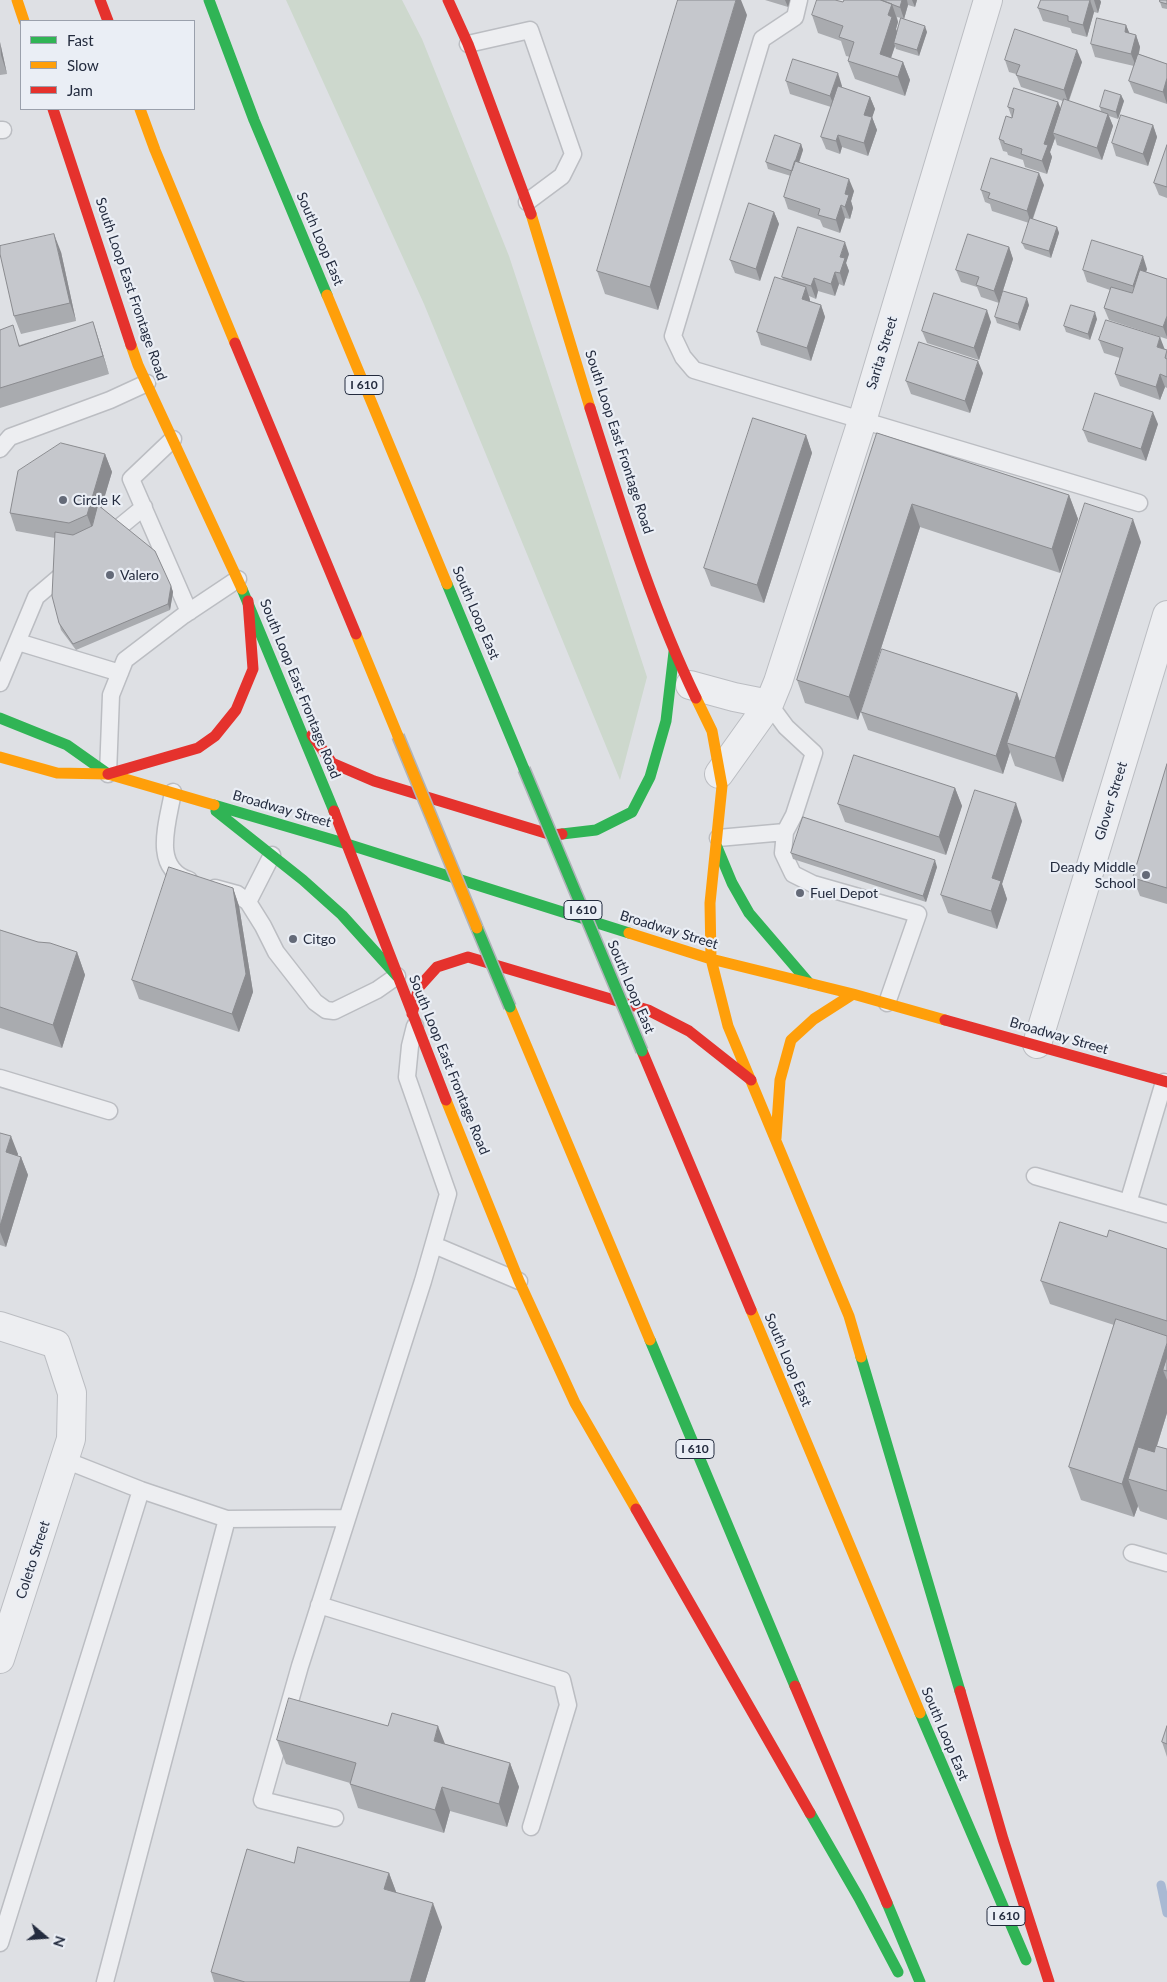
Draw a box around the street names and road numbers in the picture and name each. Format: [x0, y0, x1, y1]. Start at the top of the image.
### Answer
street label: South Loop East [293, 190, 347, 288]
street label: South Loop East Frontage Road [92, 195, 170, 383]
street label: Sarita Street [863, 315, 901, 391]
street label: South Loop East Frontage Road [581, 348, 657, 536]
road number: I 610 [345, 376, 383, 394]
street label: South Loop East [449, 564, 503, 662]
street label: South Loop East Frontage Road [256, 597, 344, 781]
street label: Glover Street [1091, 760, 1131, 842]
street label: Broadway Street [231, 787, 333, 831]
road number: I 610 [564, 900, 602, 920]
street label: Broadway Street [618, 907, 720, 953]
street label: South Loop East [604, 938, 658, 1036]
street label: South Loop East Frontage Road [405, 973, 493, 1157]
street label: Broadway Street [1008, 1014, 1110, 1058]
street label: South Loop East [761, 1311, 815, 1409]
road number: I 610 [676, 1440, 714, 1458]
street label: Coleto Street [12, 1519, 54, 1601]
street label: South Loop East [918, 1685, 972, 1783]
road number: I 610 [987, 1906, 1025, 1925]

